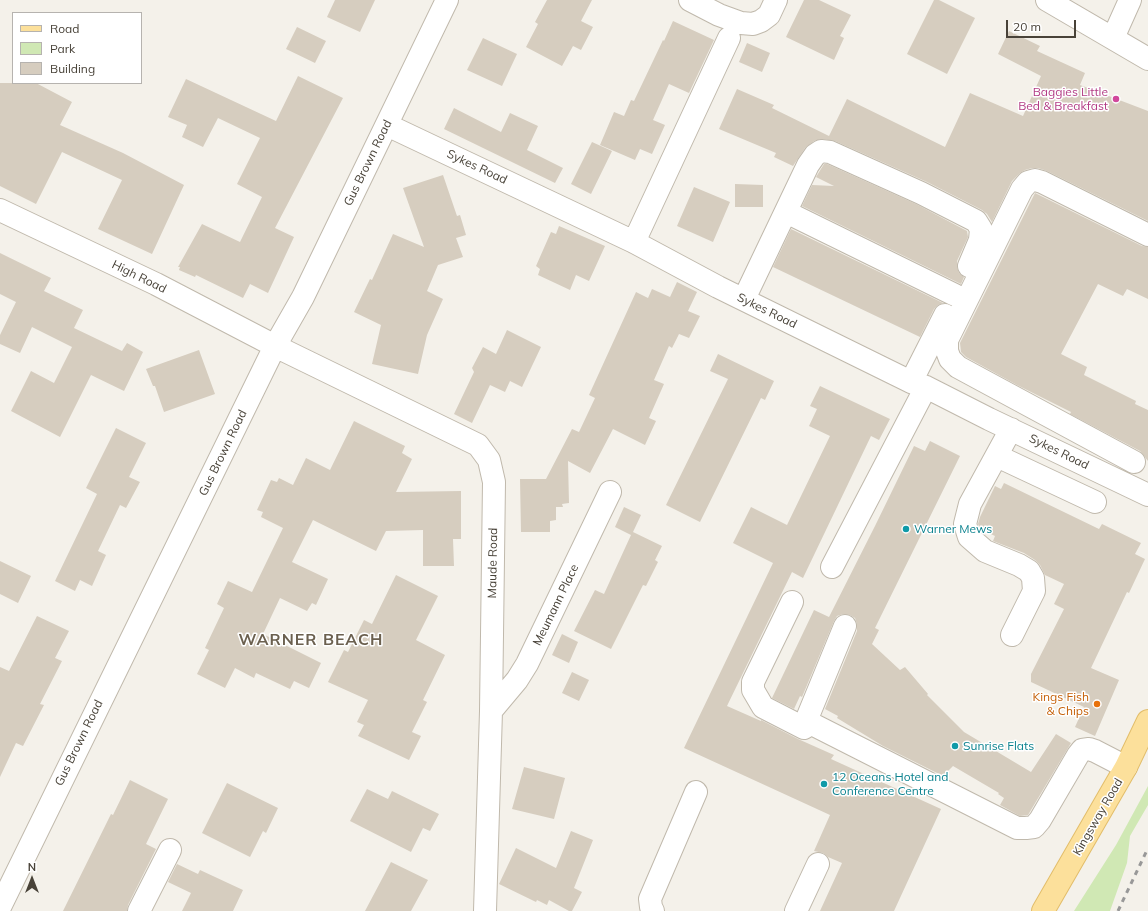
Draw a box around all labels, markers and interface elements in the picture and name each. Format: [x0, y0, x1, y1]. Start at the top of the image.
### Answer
legend [12, 12, 142, 84]
scale bar [1008, 12, 1078, 38]
text: 20 m [1013, 19, 1041, 34]
text: Road [50, 21, 79, 36]
text: Park [50, 41, 75, 56]
text: Building [50, 61, 95, 76]
place label: Baggies Little Bed & Breakfast [1018, 85, 1108, 113]
marker: Baggies Little Bed & Breakfast [1111, 94, 1121, 104]
street label: Gus Brown Road [341, 118, 395, 208]
street label: Sykes Road [445, 147, 509, 187]
street label: High Road [109, 258, 169, 296]
street label: Sykes Road [735, 290, 799, 332]
street label: Gus Brown Road [196, 408, 250, 498]
street label: Sykes Road [1027, 431, 1091, 473]
place label: Warner Mews [914, 522, 992, 536]
marker: Warner Mews [901, 524, 911, 534]
street label: Maude Road [485, 528, 501, 598]
street label: Meumann Place [530, 562, 582, 648]
district label: WARNER BEACH [239, 630, 383, 650]
place label: Kings Fish & Chips [1033, 690, 1089, 718]
street label: Gus Brown Road [52, 698, 106, 788]
marker: Kings Fish & Chips [1092, 699, 1102, 709]
place label: Sunrise Flats [963, 739, 1034, 753]
marker: Sunrise Flats [950, 741, 960, 751]
place label: 12 Oceans Hotel and Conference Centre [832, 770, 949, 798]
street label: Kingsway Road [1070, 776, 1126, 858]
marker: 12 Oceans Hotel and Conference Centre [819, 779, 829, 789]
north arrow [12, 859, 52, 899]
text: N [28, 860, 36, 874]

